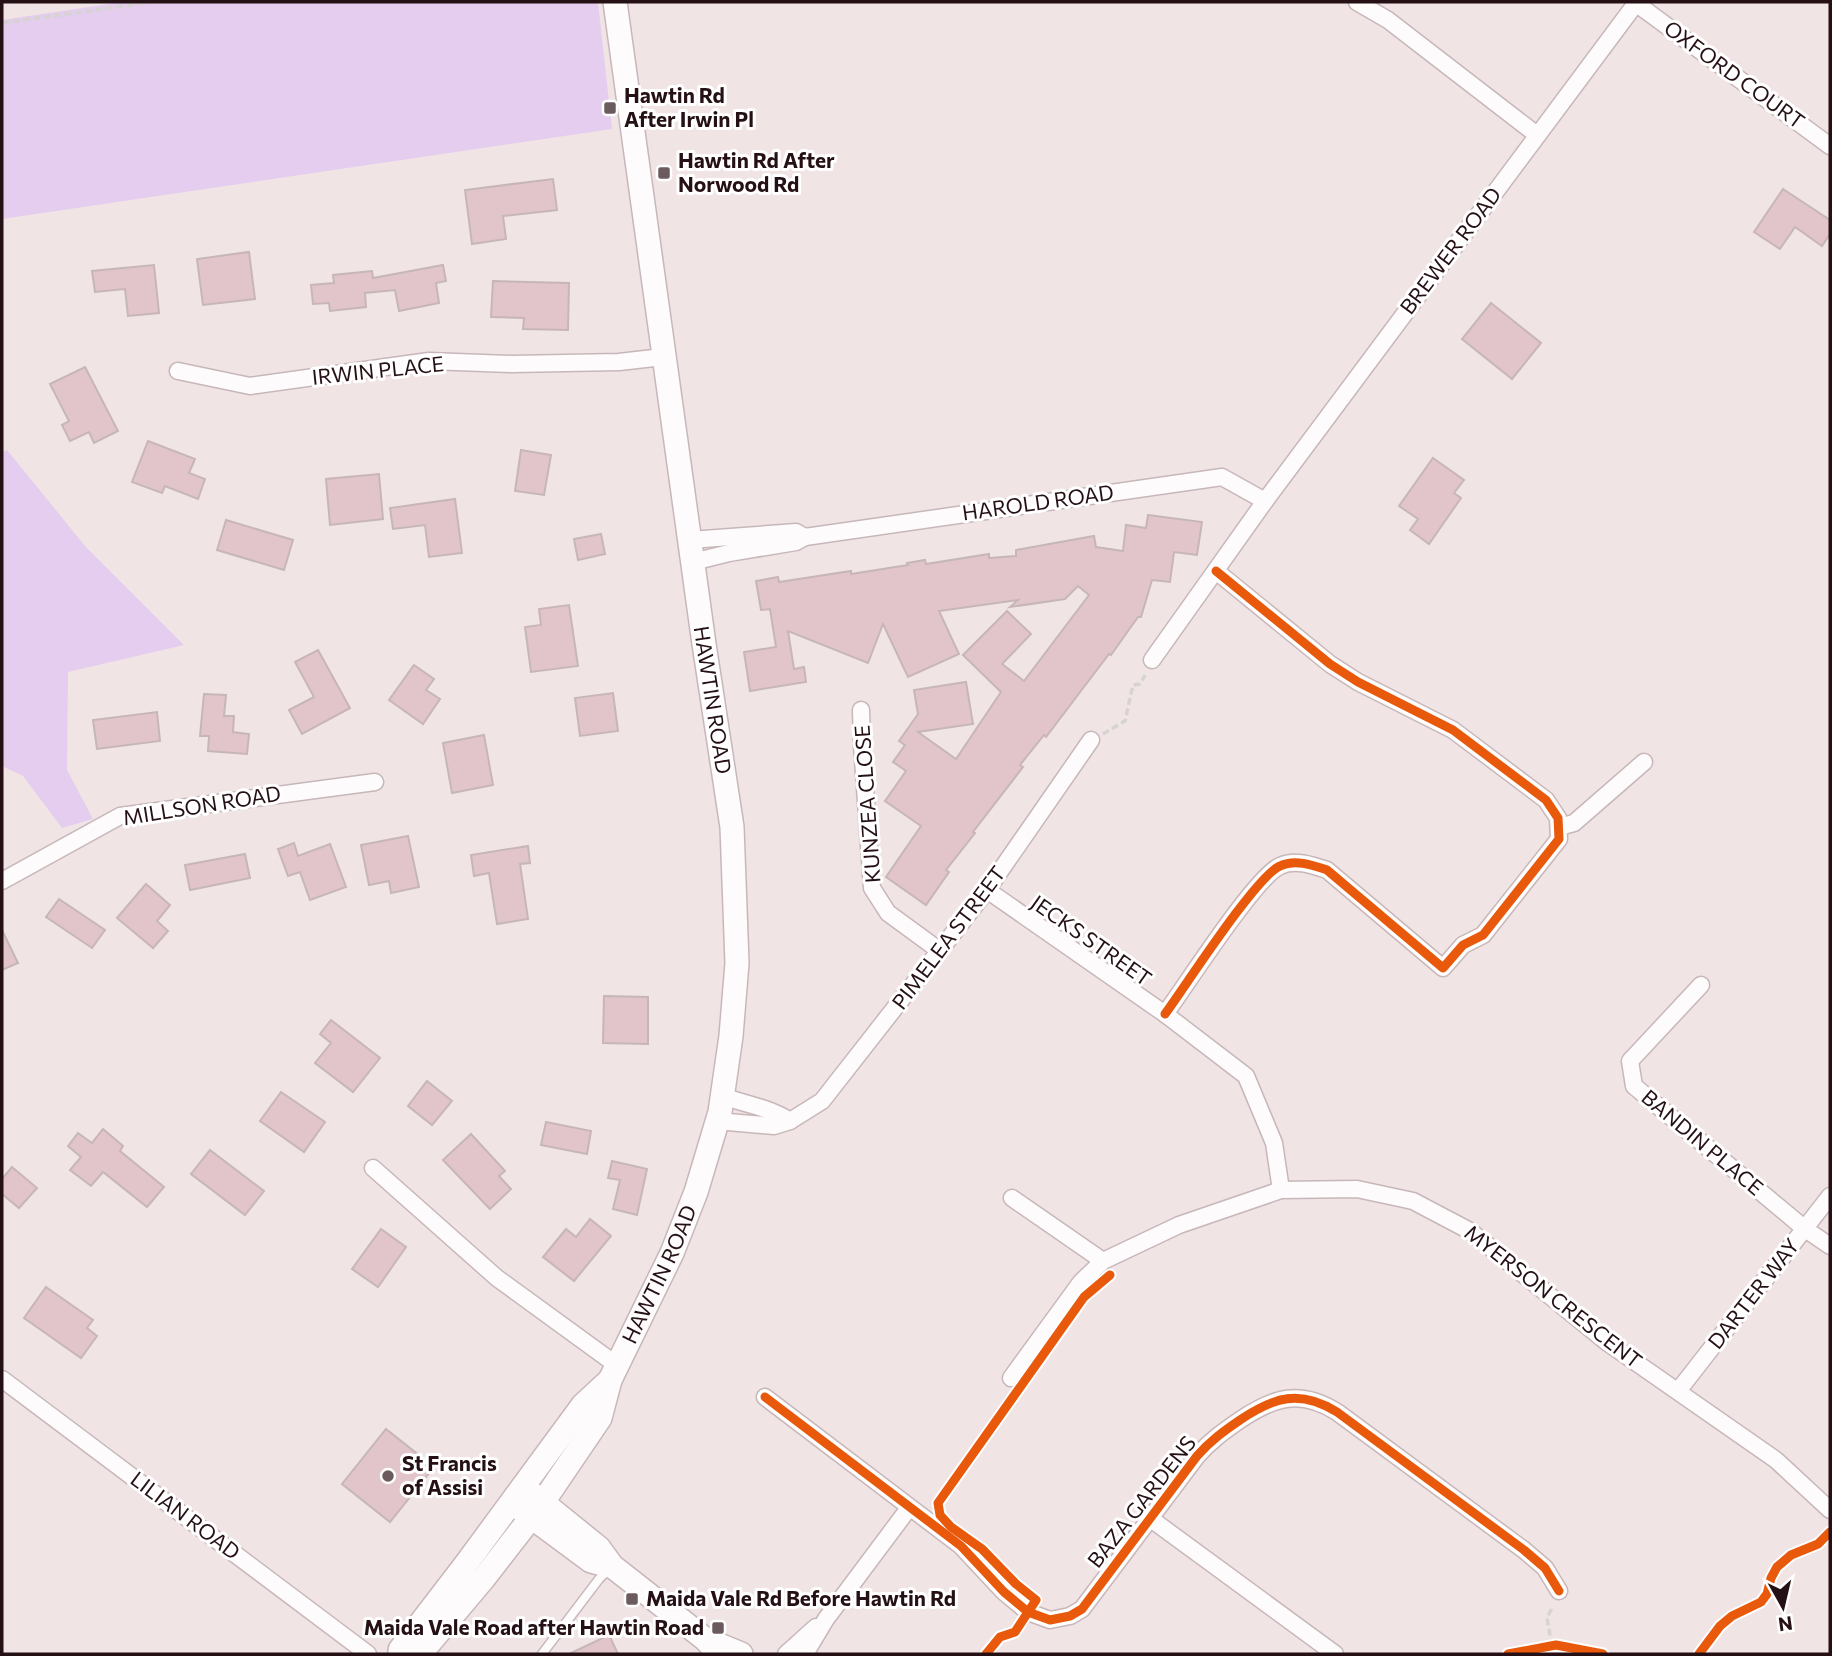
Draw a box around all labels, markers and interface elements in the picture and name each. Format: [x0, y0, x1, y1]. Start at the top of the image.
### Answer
street label: OXFORD COURT [1660, 14, 1810, 133]
place label: Hawtin Rd After Irwin Pl [624, 82, 754, 131]
marker: Hawtin Rd After Irwin Pl [602, 100, 618, 116]
place label: Hawtin Rd After Norwood Rd [678, 147, 835, 196]
marker: Hawtin Rd After Norwood Rd [656, 165, 672, 181]
street label: BREWER ROAD [1394, 182, 1506, 318]
street label: IRWIN PLACE [311, 350, 445, 389]
street label: HAROLD ROAD [960, 478, 1115, 525]
street label: HAWTIN ROAD [689, 624, 738, 776]
street label: KUNZEA CLOSE [849, 724, 884, 884]
street label: MILLSON ROAD [121, 780, 283, 829]
street label: PIMELEA STREET [886, 861, 1010, 1014]
street label: JECKS STREET [1027, 889, 1157, 991]
street label: BANDIN PLACE [1637, 1084, 1769, 1200]
street label: HAWTIN ROAD [616, 1201, 701, 1347]
street label: MYERSON CRESCENT [1460, 1219, 1647, 1373]
street label: DARTER WAY [1702, 1233, 1804, 1353]
street label: BAZA GARDENS [1082, 1430, 1200, 1572]
place label: St Francis of Assisi [402, 1450, 497, 1499]
street label: LILIAN ROAD [126, 1466, 245, 1564]
marker: St Francis of Assisi [380, 1468, 396, 1484]
north arrow [1748, 1572, 1818, 1642]
place label: Maida Vale Rd Before Hawtin Rd [646, 1585, 956, 1610]
marker: Maida Vale Rd Before Hawtin Rd [624, 1591, 640, 1607]
text: N [1777, 1612, 1794, 1637]
place label: Maida Vale Road after Hawtin Road [364, 1614, 704, 1639]
marker: Maida Vale Road after Hawtin Road [710, 1620, 726, 1636]

